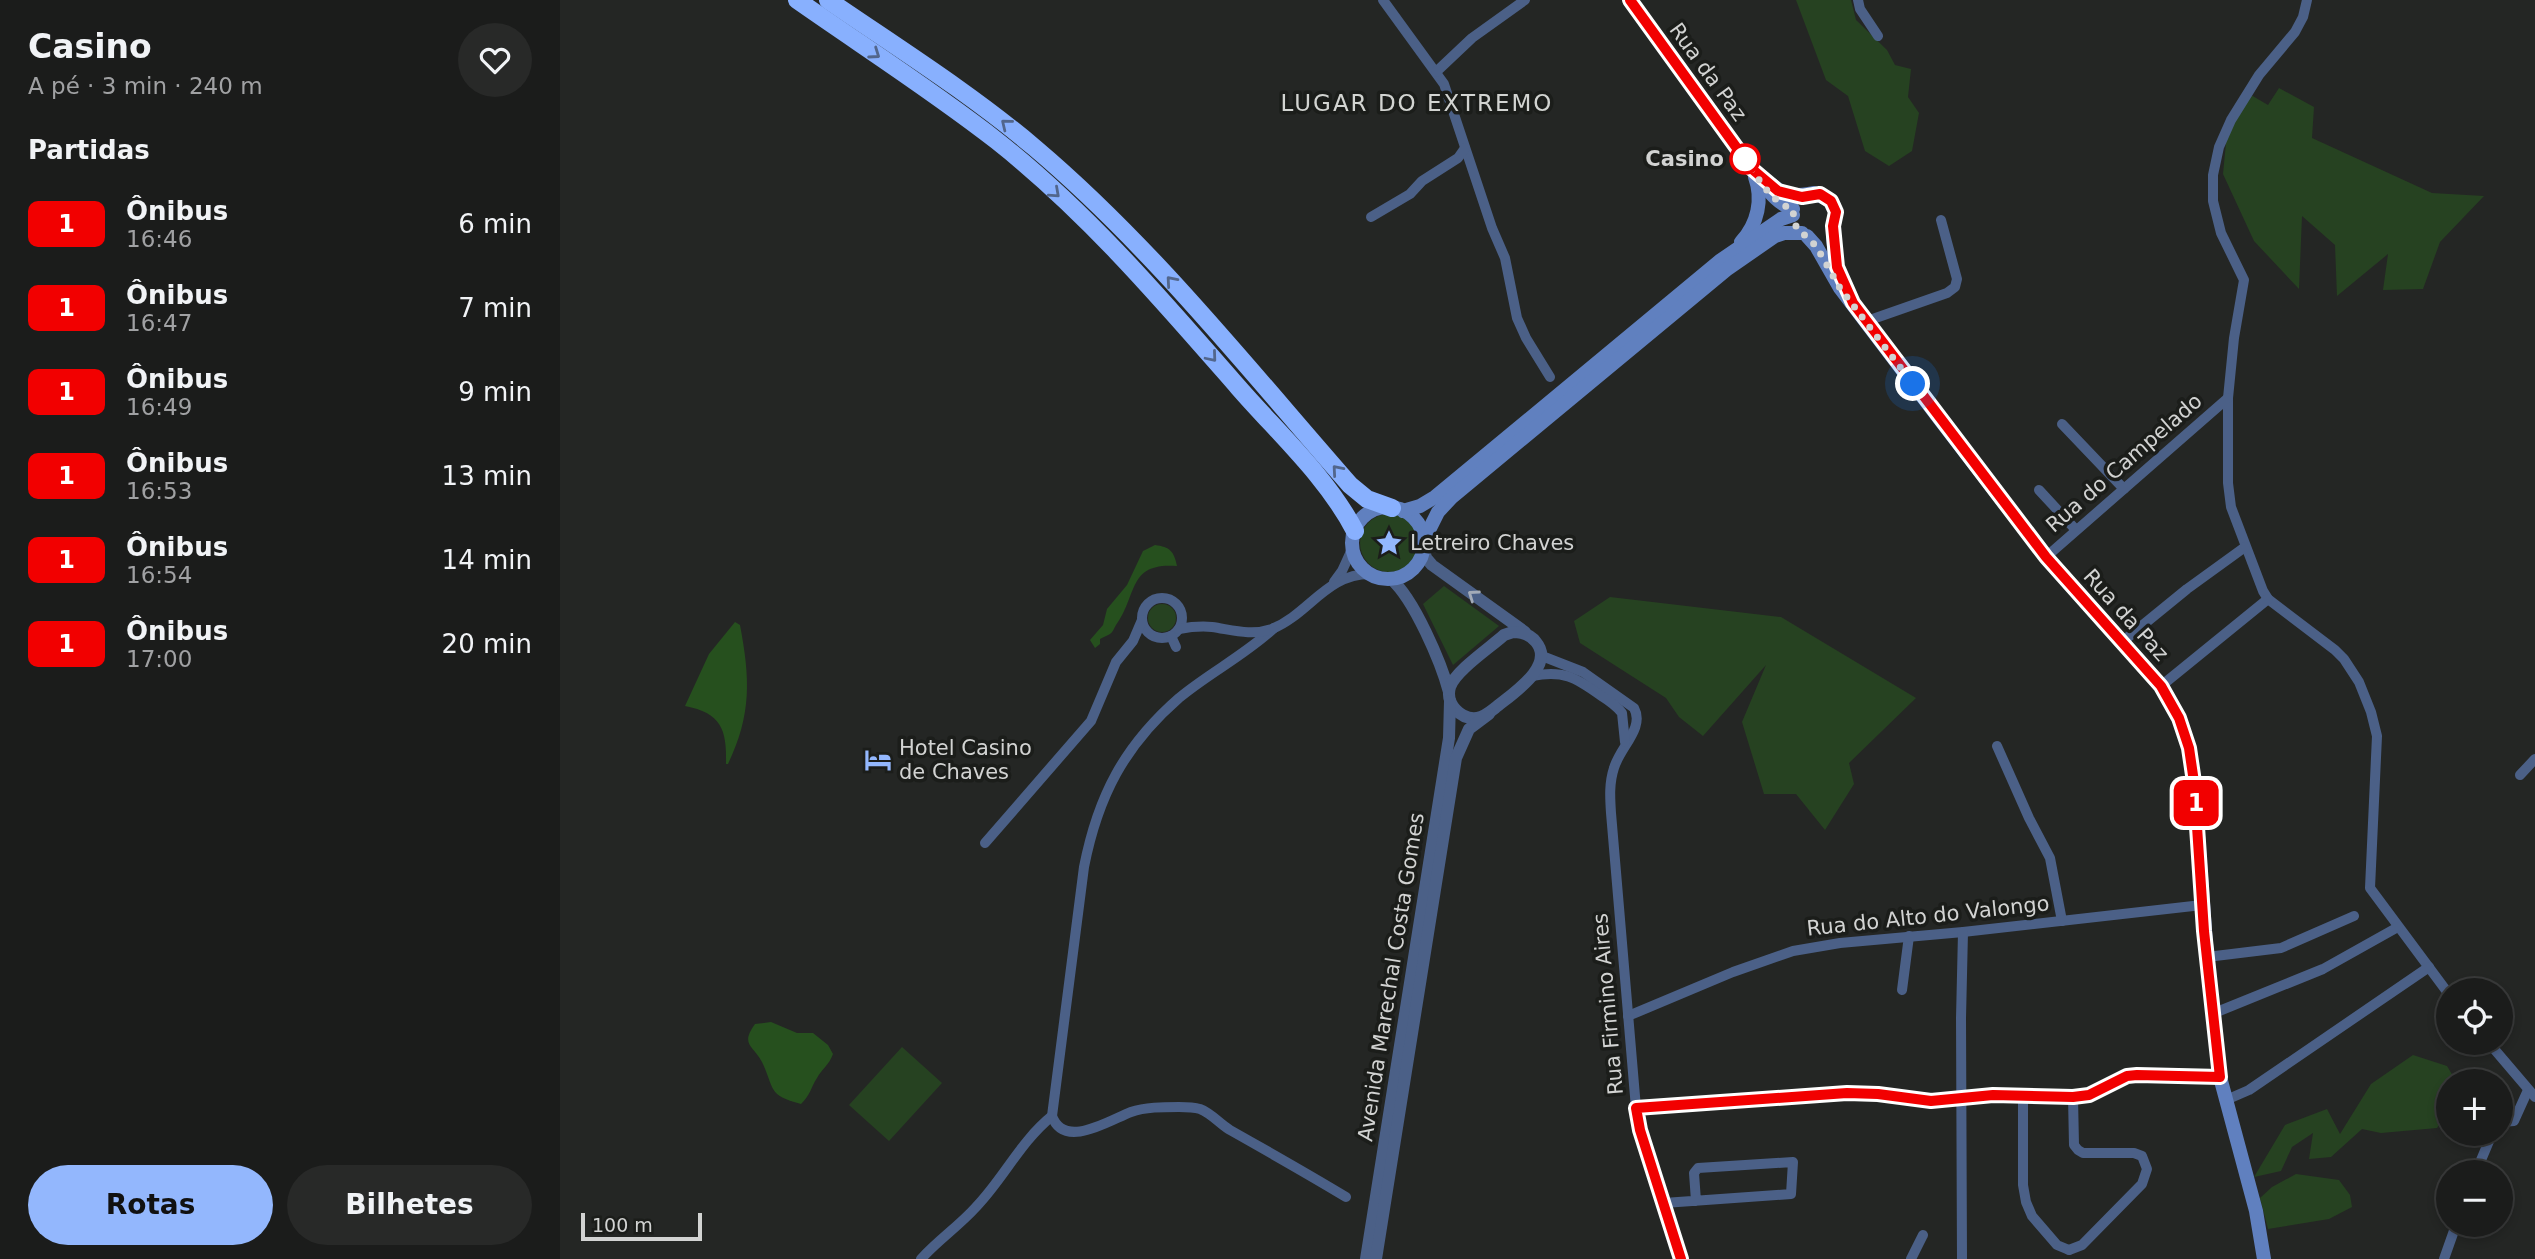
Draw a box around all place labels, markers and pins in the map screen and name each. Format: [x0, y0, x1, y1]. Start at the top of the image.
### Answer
marker: Casino [1730, 144, 1760, 174]
place label: Casino [1645, 147, 1724, 171]
place icon: Letreiro Chaves [1374, 528, 1404, 558]
place label: Letreiro Chaves [1410, 531, 1574, 555]
place label: Hotel Casino de Chaves [899, 736, 1032, 784]
hotel icon: Hotel Casino de Chaves [863, 745, 893, 775]

